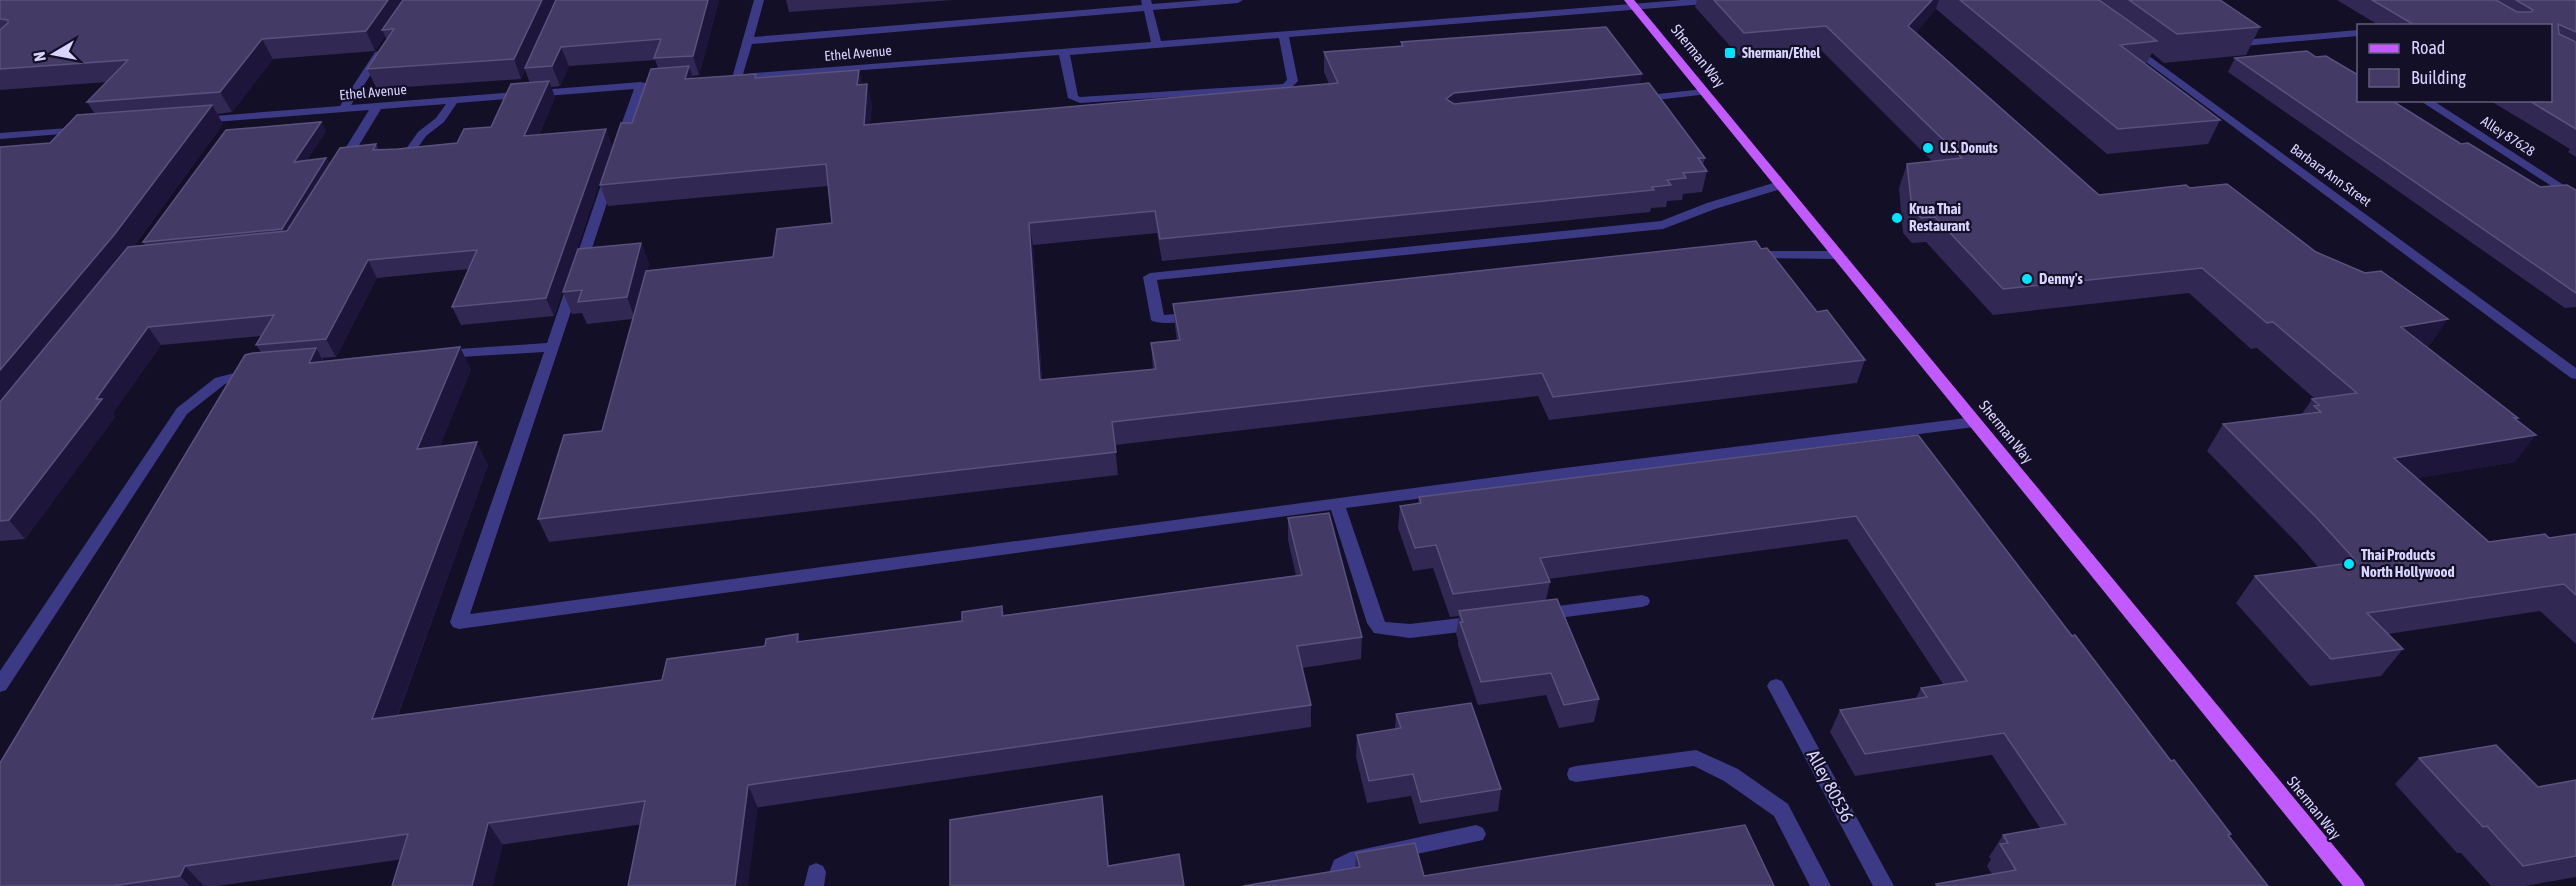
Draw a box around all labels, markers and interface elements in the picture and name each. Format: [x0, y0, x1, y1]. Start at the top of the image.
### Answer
street label: Sherman Way [1668, 21, 1729, 90]
north arrow [24, 24, 84, 84]
legend [2357, 24, 2552, 102]
text: Road [2411, 37, 2445, 58]
street label: Ethel Avenue [824, 42, 892, 64]
place label: Sherman/Ethel [1742, 45, 1820, 61]
marker: Sherman/Ethel [1723, 46, 1737, 60]
text: N [30, 50, 49, 63]
text: Building [2411, 67, 2466, 88]
street label: Ethel Avenue [339, 81, 407, 103]
street label: Alley 87628 [2478, 113, 2538, 160]
place label: U.S. Donuts [1940, 140, 1998, 156]
street label: Barbara Ann Street [2288, 140, 2374, 210]
marker: U.S. Donuts [1921, 141, 1935, 155]
place label: Krua Thai Restaurant [1909, 200, 1971, 234]
marker: Krua Thai Restaurant [1890, 211, 1904, 225]
place label: Denny's [2039, 270, 2083, 287]
marker: Denny's [2020, 272, 2034, 286]
street label: Sherman Way [1976, 397, 2037, 466]
place label: Thai Products North Hollywood [2361, 546, 2455, 580]
marker: Thai Products North Hollywood [2342, 557, 2356, 571]
street label: Alley 80536 [1803, 746, 1858, 825]
street label: Sherman Way [2284, 773, 2345, 842]

